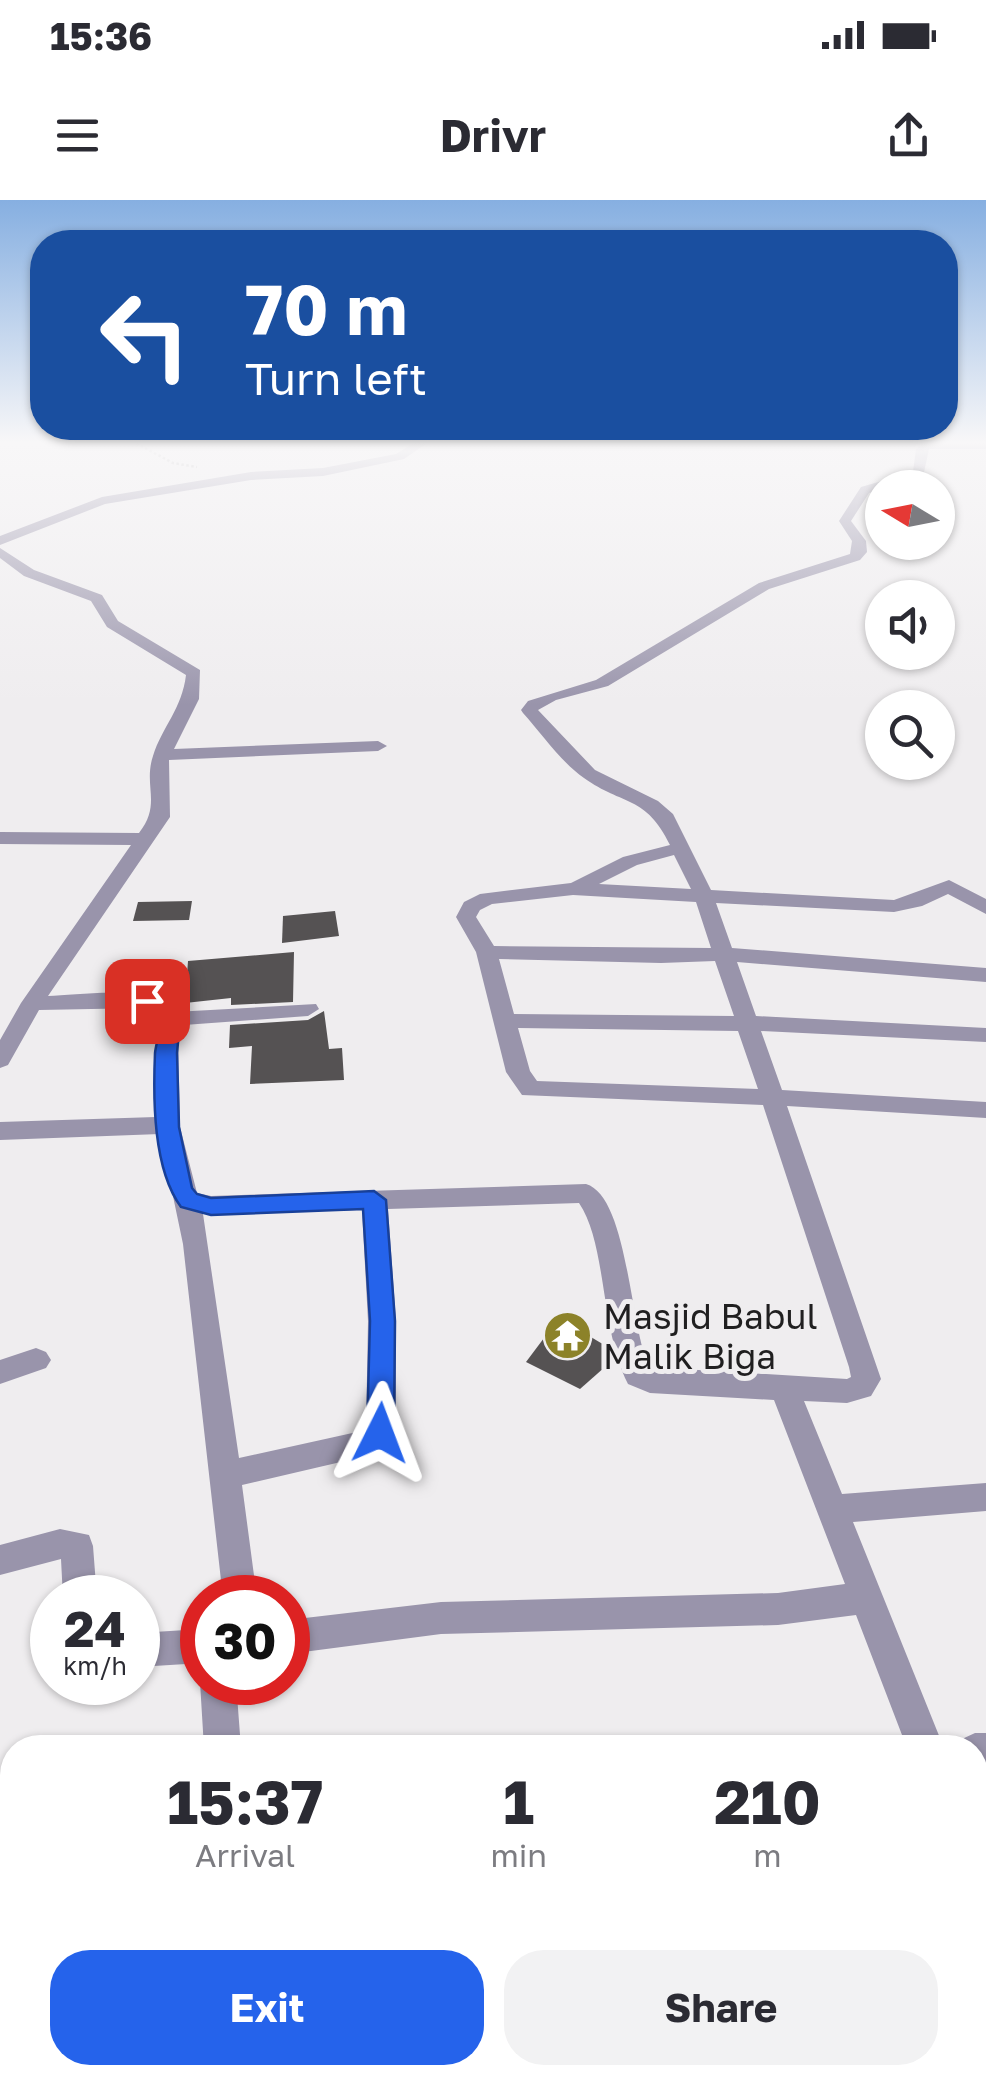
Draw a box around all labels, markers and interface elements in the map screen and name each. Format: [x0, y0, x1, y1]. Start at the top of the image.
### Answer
text: 15:36 [50, 13, 152, 58]
icon: menu [50, 108, 105, 163]
text: Drivr [440, 108, 546, 162]
icon: share [881, 108, 936, 163]
text: 70 m [245, 266, 407, 350]
icon: left [80, 270, 210, 400]
text: Turn left [245, 351, 427, 405]
north arrow [865, 470, 955, 560]
map controls [865, 470, 955, 780]
button: sound [865, 580, 955, 670]
button: search [865, 690, 955, 780]
pin [105, 959, 190, 1044]
icon: arrive [120, 974, 175, 1029]
place label: Masjid Babul Malik Biga [603, 1295, 818, 1377]
temple icon: Masjid Babul Malik Biga [542, 1310, 594, 1362]
position arrow [328, 1381, 432, 1485]
speed limit sign: 30 [180, 1575, 310, 1705]
text: 24 [64, 1598, 126, 1658]
text: km/h [63, 1650, 127, 1681]
text: 15:37 [167, 1765, 323, 1837]
text: 1 [503, 1765, 534, 1837]
text: 210 [714, 1765, 821, 1837]
text: Arrival [195, 1836, 295, 1874]
text: min [490, 1836, 547, 1874]
text: m [753, 1836, 782, 1874]
button: Exit [50, 1950, 484, 2065]
button: Share [504, 1950, 938, 2065]

